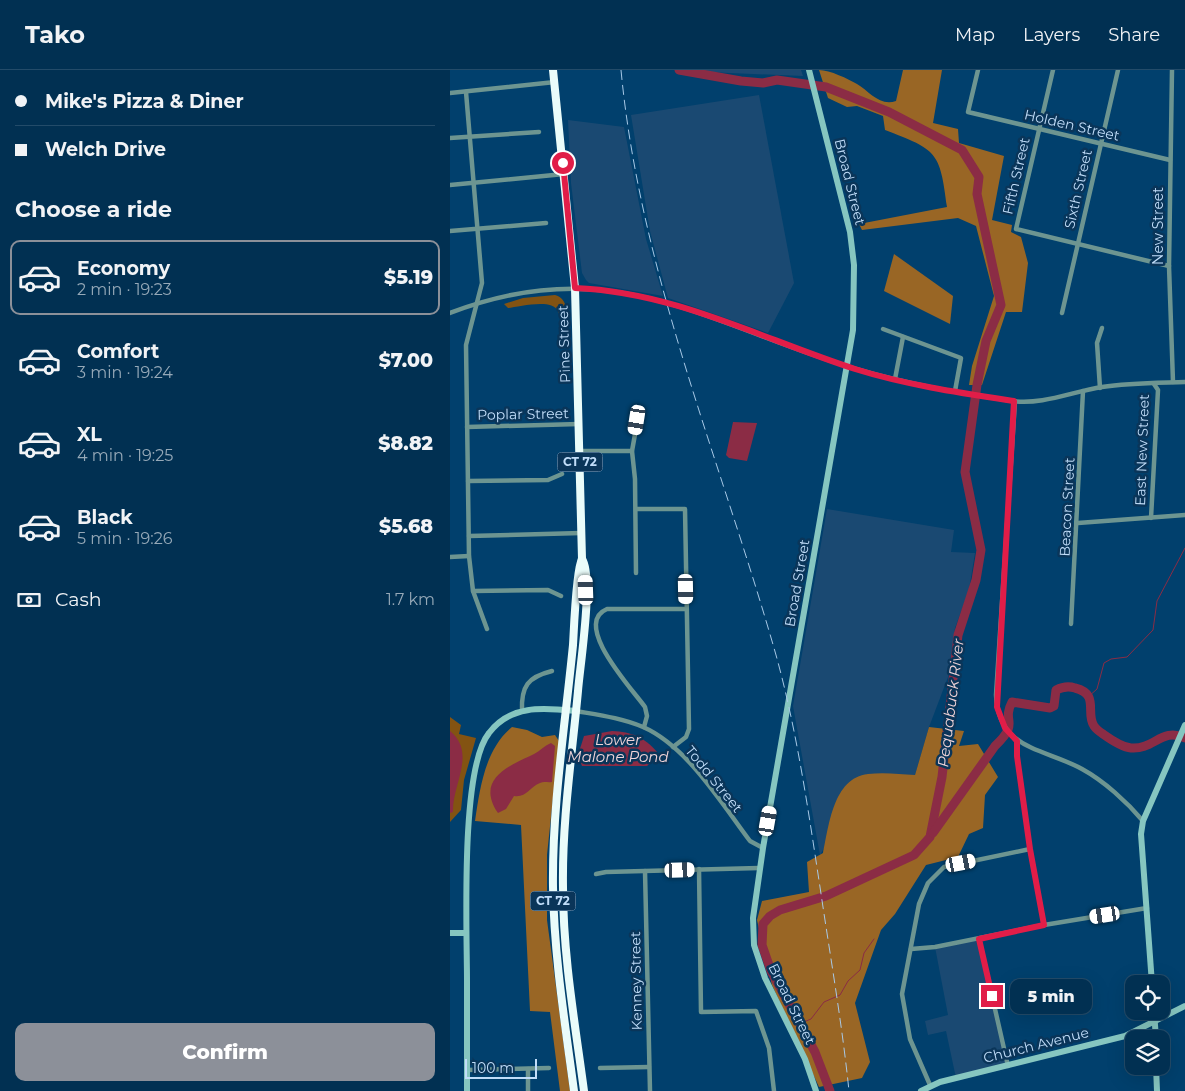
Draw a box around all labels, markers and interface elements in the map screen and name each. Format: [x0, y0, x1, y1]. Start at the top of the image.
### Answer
text: Tako [25, 20, 85, 49]
text: Map [955, 24, 995, 46]
text: Layers [1023, 24, 1080, 46]
text: Share [1108, 24, 1160, 46]
text: Mike's Pizza & Diner [45, 90, 244, 113]
street label: Holden Street [1023, 105, 1122, 145]
street label: Fifth Street [998, 135, 1034, 216]
street label: Broad Street [831, 137, 870, 227]
text: Welch Drive [45, 138, 166, 161]
street label: Sixth Street [1060, 147, 1096, 230]
route start [552, 152, 574, 174]
street label: New Street [1149, 187, 1167, 265]
text: Choose a ride [15, 196, 172, 223]
icon: car [17, 255, 62, 300]
text: Economy [77, 257, 170, 280]
text: $5.19 [384, 266, 433, 289]
text: 2 min · 19:23 [77, 280, 172, 299]
street label: Pine Street [554, 305, 574, 383]
icon: car [17, 338, 62, 383]
text: Comfort [77, 340, 159, 363]
text: $7.00 [379, 349, 433, 372]
text: 3 min · 19:24 [77, 363, 173, 382]
street label: East New Street [1131, 394, 1153, 506]
street label: Poplar Street [477, 404, 569, 424]
car [627, 404, 646, 436]
icon: car [17, 421, 62, 466]
text: XL [77, 423, 102, 446]
text: $8.82 [378, 432, 433, 455]
text: 4 min · 19:25 [77, 446, 173, 465]
road number: CT 72 [558, 452, 602, 472]
street label: Beacon Street [1055, 457, 1079, 557]
icon: car [17, 504, 62, 549]
text: Black [77, 506, 133, 529]
text: $5.68 [379, 515, 433, 538]
text: 5 min · 19:26 [77, 529, 172, 548]
street label: Broad Street [780, 538, 814, 628]
car [678, 574, 693, 604]
car [577, 575, 594, 605]
icon: cash [15, 586, 43, 614]
text: Cash [55, 588, 102, 611]
text: 1.7 km [386, 590, 435, 609]
water label: Pequabuck River [933, 637, 968, 768]
water label: Lower Malone Pond [567, 730, 670, 766]
street label: Todd Street [682, 742, 747, 816]
car [758, 805, 777, 837]
car [944, 853, 977, 873]
car [664, 862, 695, 878]
road number: CT 72 [530, 891, 576, 910]
car [1089, 905, 1120, 925]
street label: Kenney Street [626, 931, 646, 1031]
street label: Broad Street [765, 960, 820, 1048]
map controls [1125, 975, 1170, 1075]
button: locate [1125, 975, 1170, 1020]
callout: 5 min [1010, 978, 1092, 1014]
route end [981, 985, 1003, 1007]
text: 5 min [1027, 987, 1075, 1006]
button: Confirm [15, 1023, 435, 1081]
street label: Church Avenue [981, 1023, 1091, 1067]
button: layers [1125, 1030, 1170, 1075]
scale bar [465, 1056, 538, 1079]
text: 100 m [472, 1059, 514, 1077]

